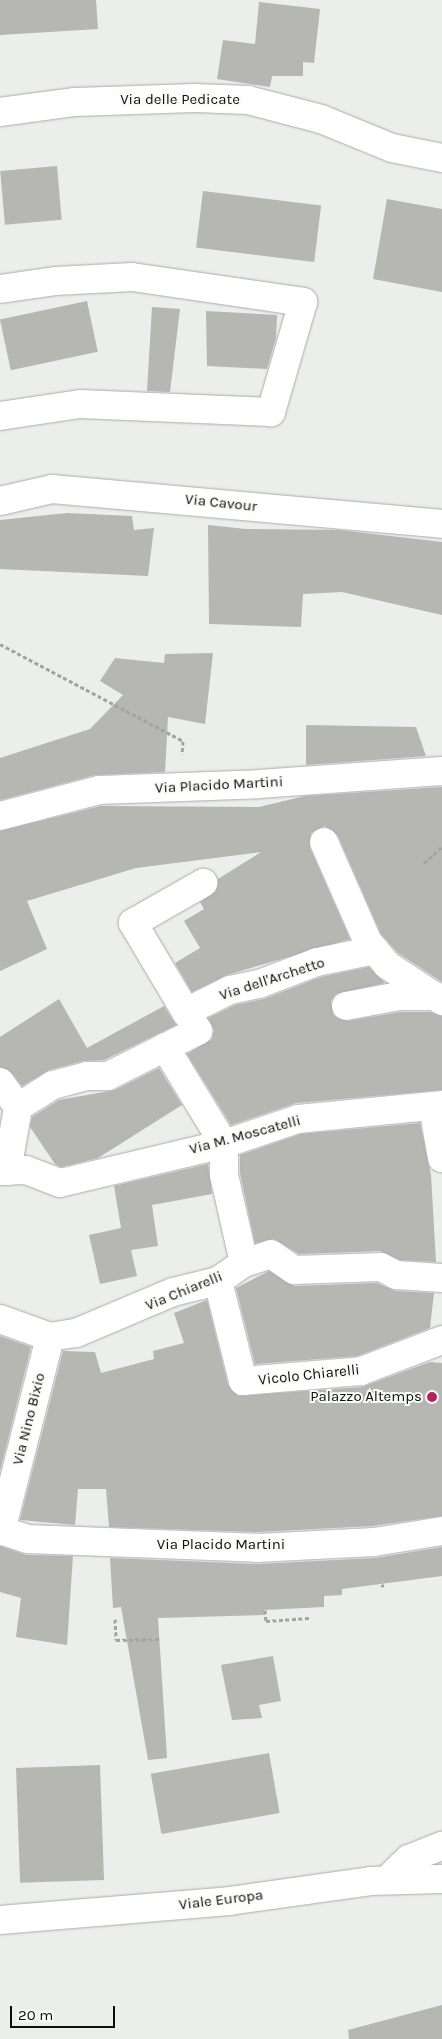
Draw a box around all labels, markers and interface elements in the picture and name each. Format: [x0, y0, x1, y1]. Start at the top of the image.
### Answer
street label: Via delle Pedicate [120, 91, 240, 109]
street label: Via Cavour [184, 490, 258, 516]
street label: Via Placido Martini [154, 773, 284, 797]
street label: Via dell'Archetto [217, 953, 327, 1005]
street label: Via M. Moscatelli [187, 1111, 303, 1159]
street label: Via Chiarelli [143, 1267, 225, 1315]
street label: Vicolo Chiarelli [257, 1361, 361, 1389]
street label: Via Nino Bixio [9, 1371, 49, 1467]
place label: Palazzo Altemps [310, 1388, 422, 1406]
marker: Palazzo Altemps [426, 1391, 438, 1403]
street label: Via Placido Martini [157, 1536, 285, 1554]
street label: Viale Europa [178, 1886, 264, 1914]
scale bar [12, 1996, 118, 2028]
text: 20 m [18, 2006, 53, 2024]

